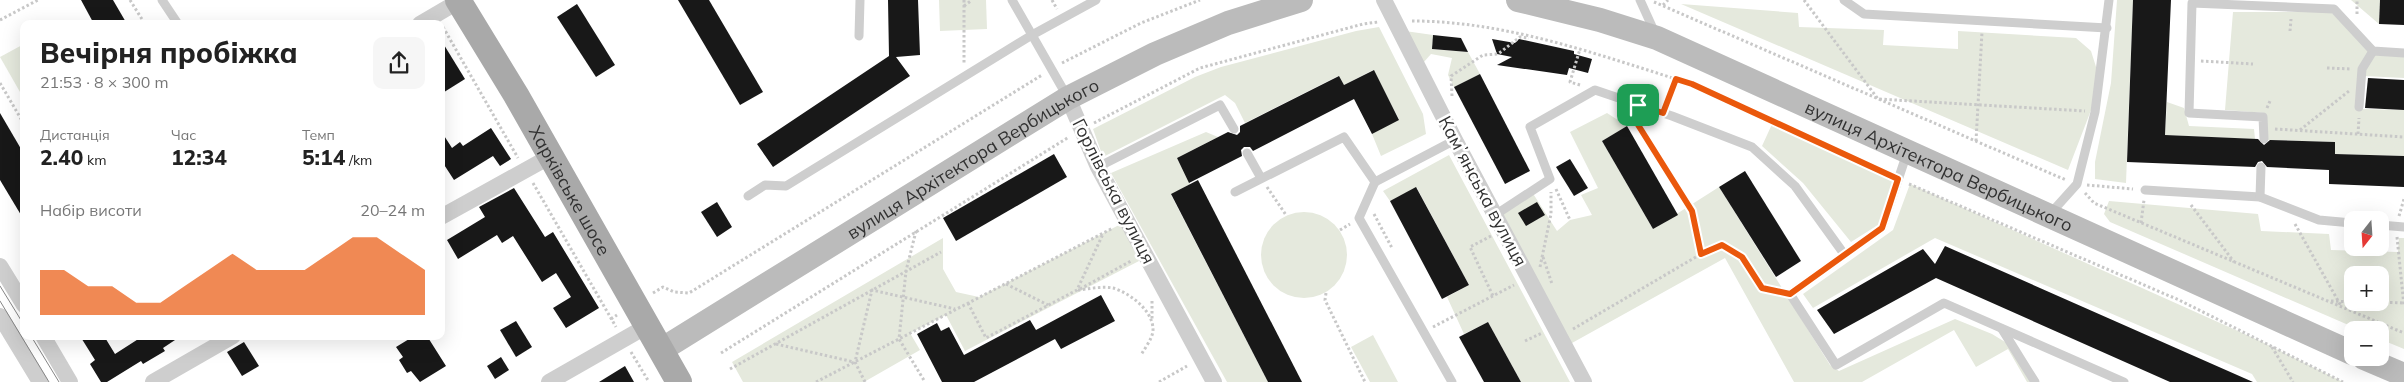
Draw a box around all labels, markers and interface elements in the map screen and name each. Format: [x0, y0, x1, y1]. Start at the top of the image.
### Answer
text: Вечірня пробіжка [40, 35, 298, 70]
button: share [373, 37, 425, 89]
text: 21:53 · 8 × 300 m [40, 72, 169, 92]
street label: вулиця Архітектора Вербицького [842, 73, 1103, 244]
pin [1617, 84, 1659, 126]
icon: arrive [1624, 91, 1652, 119]
street label: вулиця Архітектора Вербицького [1802, 95, 2077, 237]
street label: Камʼянська вулиця [1434, 112, 1532, 270]
street label: Горлівська вулиця [1067, 115, 1161, 267]
street label: Харківське шосе [524, 121, 616, 259]
text: Дистанція [40, 126, 110, 144]
text: Час [171, 126, 196, 144]
text: Темп [302, 126, 335, 144]
text: 2.40 [40, 144, 83, 170]
text: 12:34 [171, 144, 227, 170]
text: 5:14 [302, 144, 345, 170]
text: km [83, 151, 106, 169]
text: /km [345, 151, 372, 169]
text: Набір висоти [40, 200, 142, 220]
text: 20–24 m [360, 200, 425, 220]
north arrow [2344, 211, 2389, 256]
map controls [2344, 211, 2389, 366]
button: + [2344, 266, 2389, 311]
button: − [2344, 321, 2389, 366]

